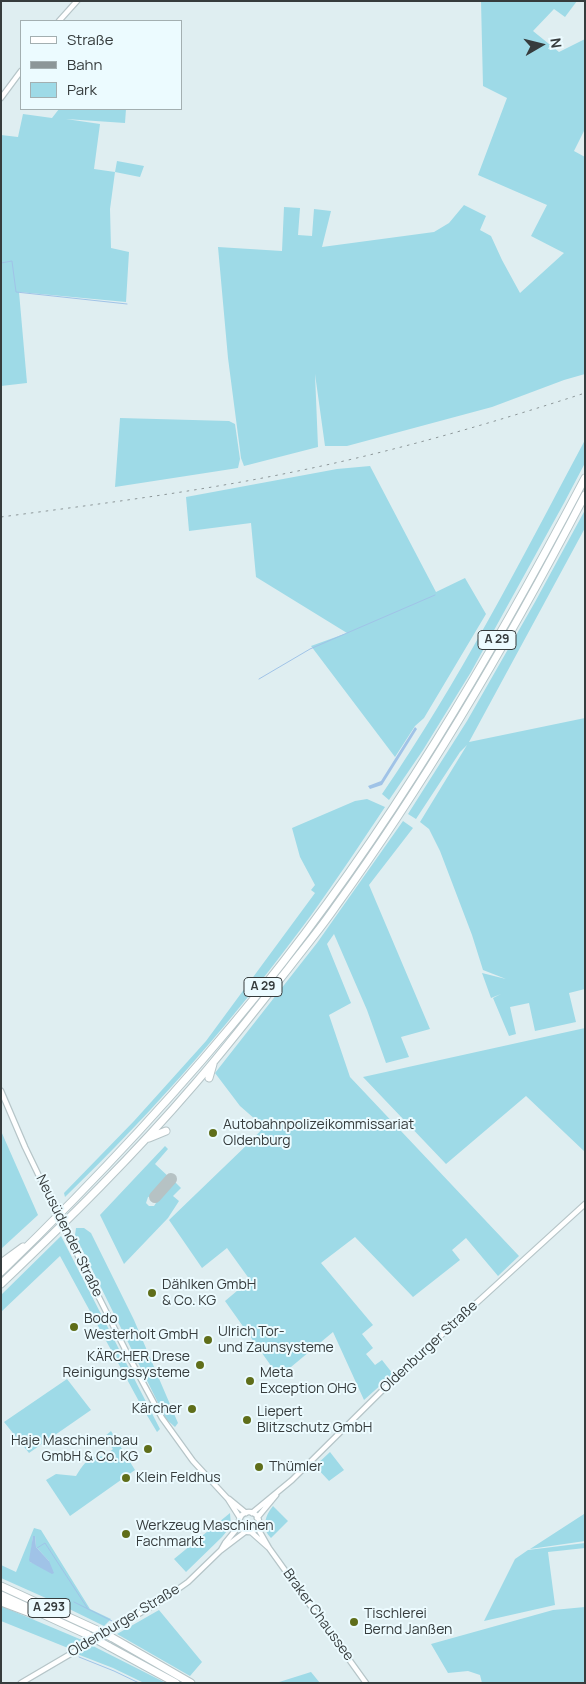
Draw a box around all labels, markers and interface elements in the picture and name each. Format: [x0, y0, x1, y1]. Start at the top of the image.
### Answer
legend [20, 20, 182, 110]
north arrow [516, 20, 566, 70]
text: Straße [67, 29, 113, 50]
text: N [546, 37, 566, 49]
text: Bahn [67, 54, 102, 75]
text: Park [67, 79, 97, 100]
road number: A 29 [478, 630, 516, 650]
road number: A 29 [244, 978, 282, 996]
place label: Autobahnpolizeikommissariat Oldenburg [223, 1117, 414, 1150]
marker: Autobahnpolizeikommissariat Oldenburg [207, 1127, 219, 1139]
street label: Neusüdender Straße [32, 1172, 106, 1300]
place label: Dählken GmbH & Co. KG [162, 1277, 256, 1310]
marker: Dählken GmbH & Co. KG [146, 1287, 158, 1299]
street label: Oldenburger Straße [377, 1298, 481, 1396]
place label: Bodo Westerholt GmbH [84, 1311, 198, 1344]
marker: Bodo Westerholt GmbH [68, 1321, 80, 1333]
place label: Ulrich Tor- und Zaunsysteme [218, 1324, 334, 1356]
marker: Ulrich Tor- und Zaunsysteme [202, 1334, 214, 1346]
place label: KÄRCHER Drese Reinigungssysteme [62, 1349, 190, 1381]
marker: KÄRCHER Drese Reinigungssysteme [194, 1359, 206, 1371]
place label: Meta Exception OHG [260, 1365, 357, 1398]
marker: Meta Exception OHG [244, 1375, 256, 1387]
place label: Kärcher [132, 1401, 182, 1417]
marker: Kärcher [186, 1403, 198, 1415]
place label: Liepert Blitzschutz GmbH [257, 1404, 372, 1436]
marker: Liepert Blitzschutz GmbH [241, 1414, 253, 1426]
place label: Haje Maschinenbau GmbH & Co. KG [11, 1433, 138, 1465]
marker: Haje Maschinenbau GmbH & Co. KG [142, 1443, 154, 1455]
place label: Thümler [269, 1459, 322, 1475]
marker: Thümler [253, 1461, 265, 1473]
place label: Klein Feldhus [136, 1470, 221, 1486]
marker: Klein Feldhus [120, 1472, 132, 1484]
place label: Werkzeug Maschinen Fachmarkt [136, 1518, 274, 1550]
marker: Werkzeug Maschinen Fachmarkt [120, 1528, 132, 1540]
street label: Braker Chaussee [279, 1566, 357, 1664]
street label: Oldenburger Straße [65, 1581, 183, 1661]
road number: A 293 [28, 1599, 70, 1618]
place label: Tischlerei Bernd Janßen [364, 1606, 452, 1638]
marker: Tischlerei Bernd Janßen [348, 1616, 360, 1628]

